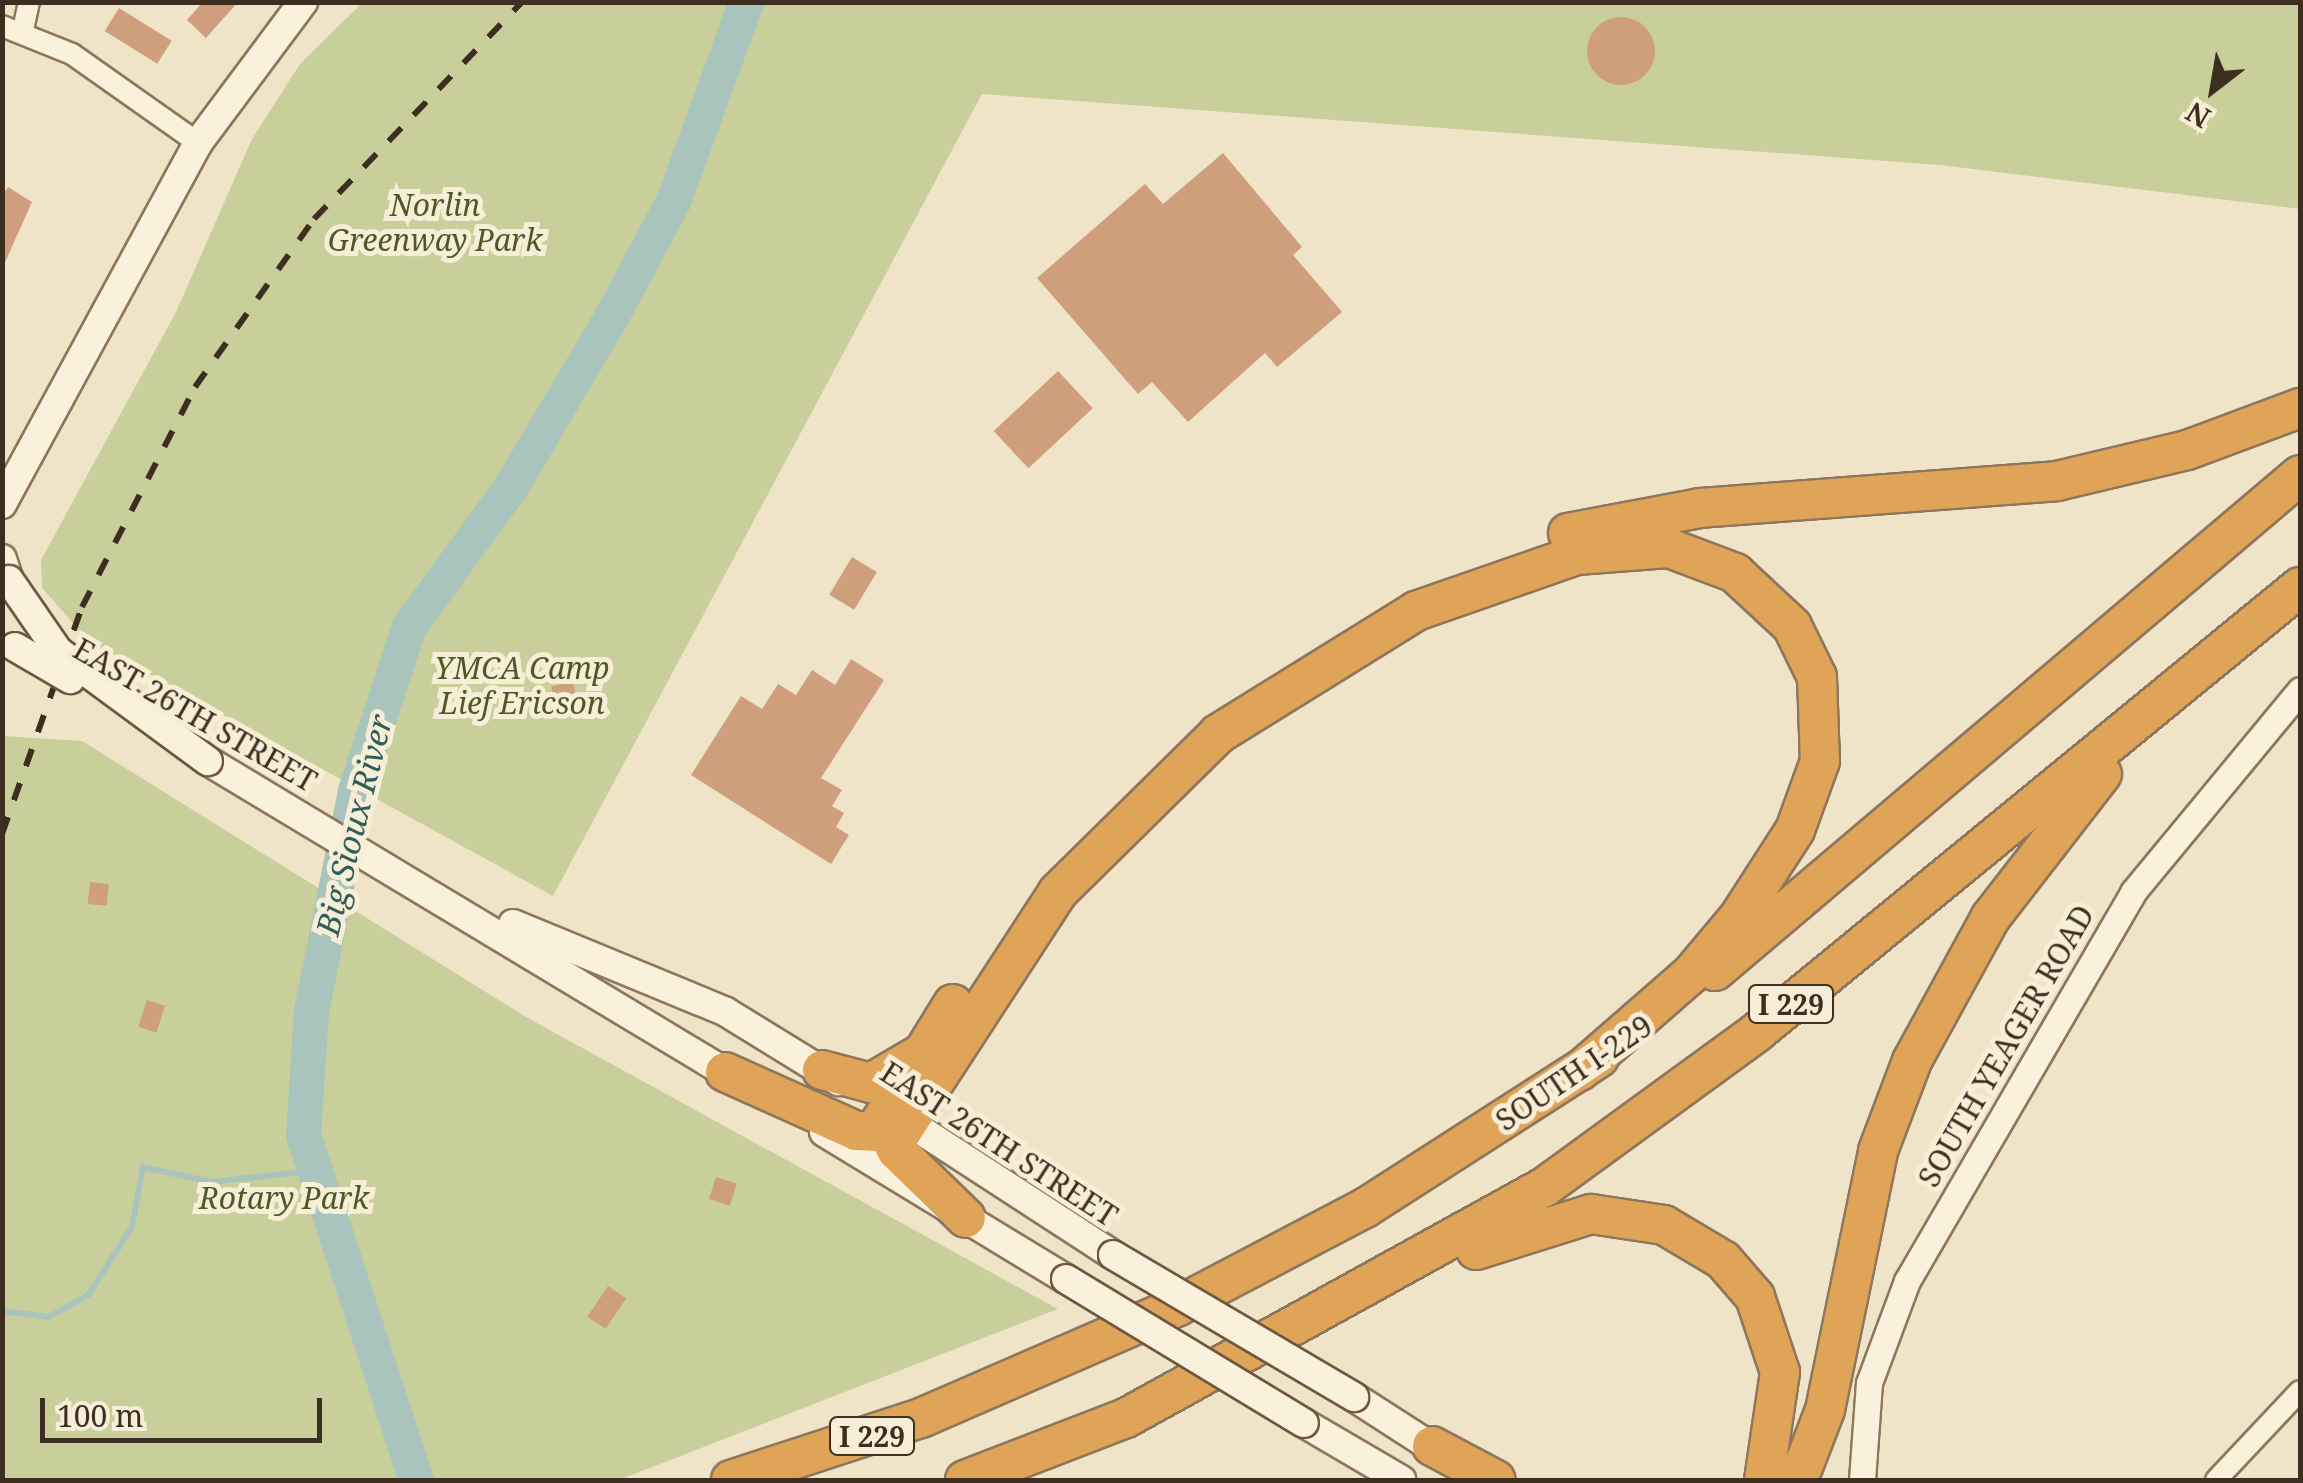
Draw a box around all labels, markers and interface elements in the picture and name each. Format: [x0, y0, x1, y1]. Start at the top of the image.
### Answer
north arrow [2163, 40, 2263, 140]
text: N [2178, 94, 2217, 138]
park label: Norlin Greenway Park [328, 187, 542, 258]
street label: EAST 26TH STREET [67, 631, 323, 799]
park label: YMCA Camp Lief Ericson [434, 650, 610, 720]
water label: Big Sioux River [308, 711, 400, 939]
street label: SOUTH YEAGER ROAD [1911, 899, 2101, 1193]
road number: I 229 [1746, 981, 1836, 1027]
street label: SOUTH I-229 [1489, 1008, 1659, 1138]
street label: EAST 26TH STREET [874, 1054, 1124, 1234]
park label: Rotary Park [199, 1180, 369, 1216]
scale bar [45, 1378, 328, 1440]
text: 100 m [57, 1395, 143, 1436]
road number: I 229 [827, 1413, 917, 1459]

